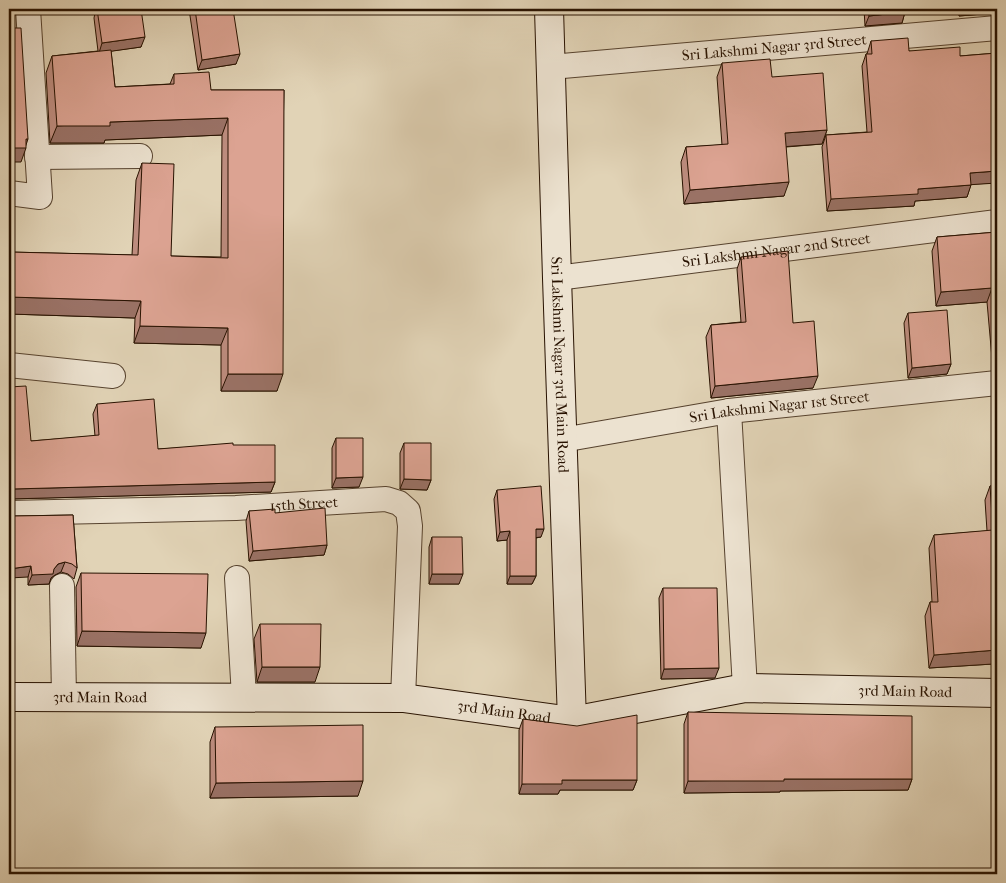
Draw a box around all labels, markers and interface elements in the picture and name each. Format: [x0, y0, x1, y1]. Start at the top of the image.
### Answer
street label: Sri Lakshmi Nagar 3rd Street [681, 30, 868, 65]
street label: Sri Lakshmi Nagar 2nd Street [681, 229, 872, 271]
street label: Sri Lakshmi Nagar 3rd Main Road [547, 256, 573, 474]
street label: Sri Lakshmi Nagar 1st Street [688, 387, 871, 427]
street label: 15th Street [269, 493, 339, 515]
street label: 3rd Main Road [858, 681, 953, 701]
street label: 3rd Main Road [53, 688, 148, 706]
street label: 3rd Main Road [456, 696, 553, 727]

